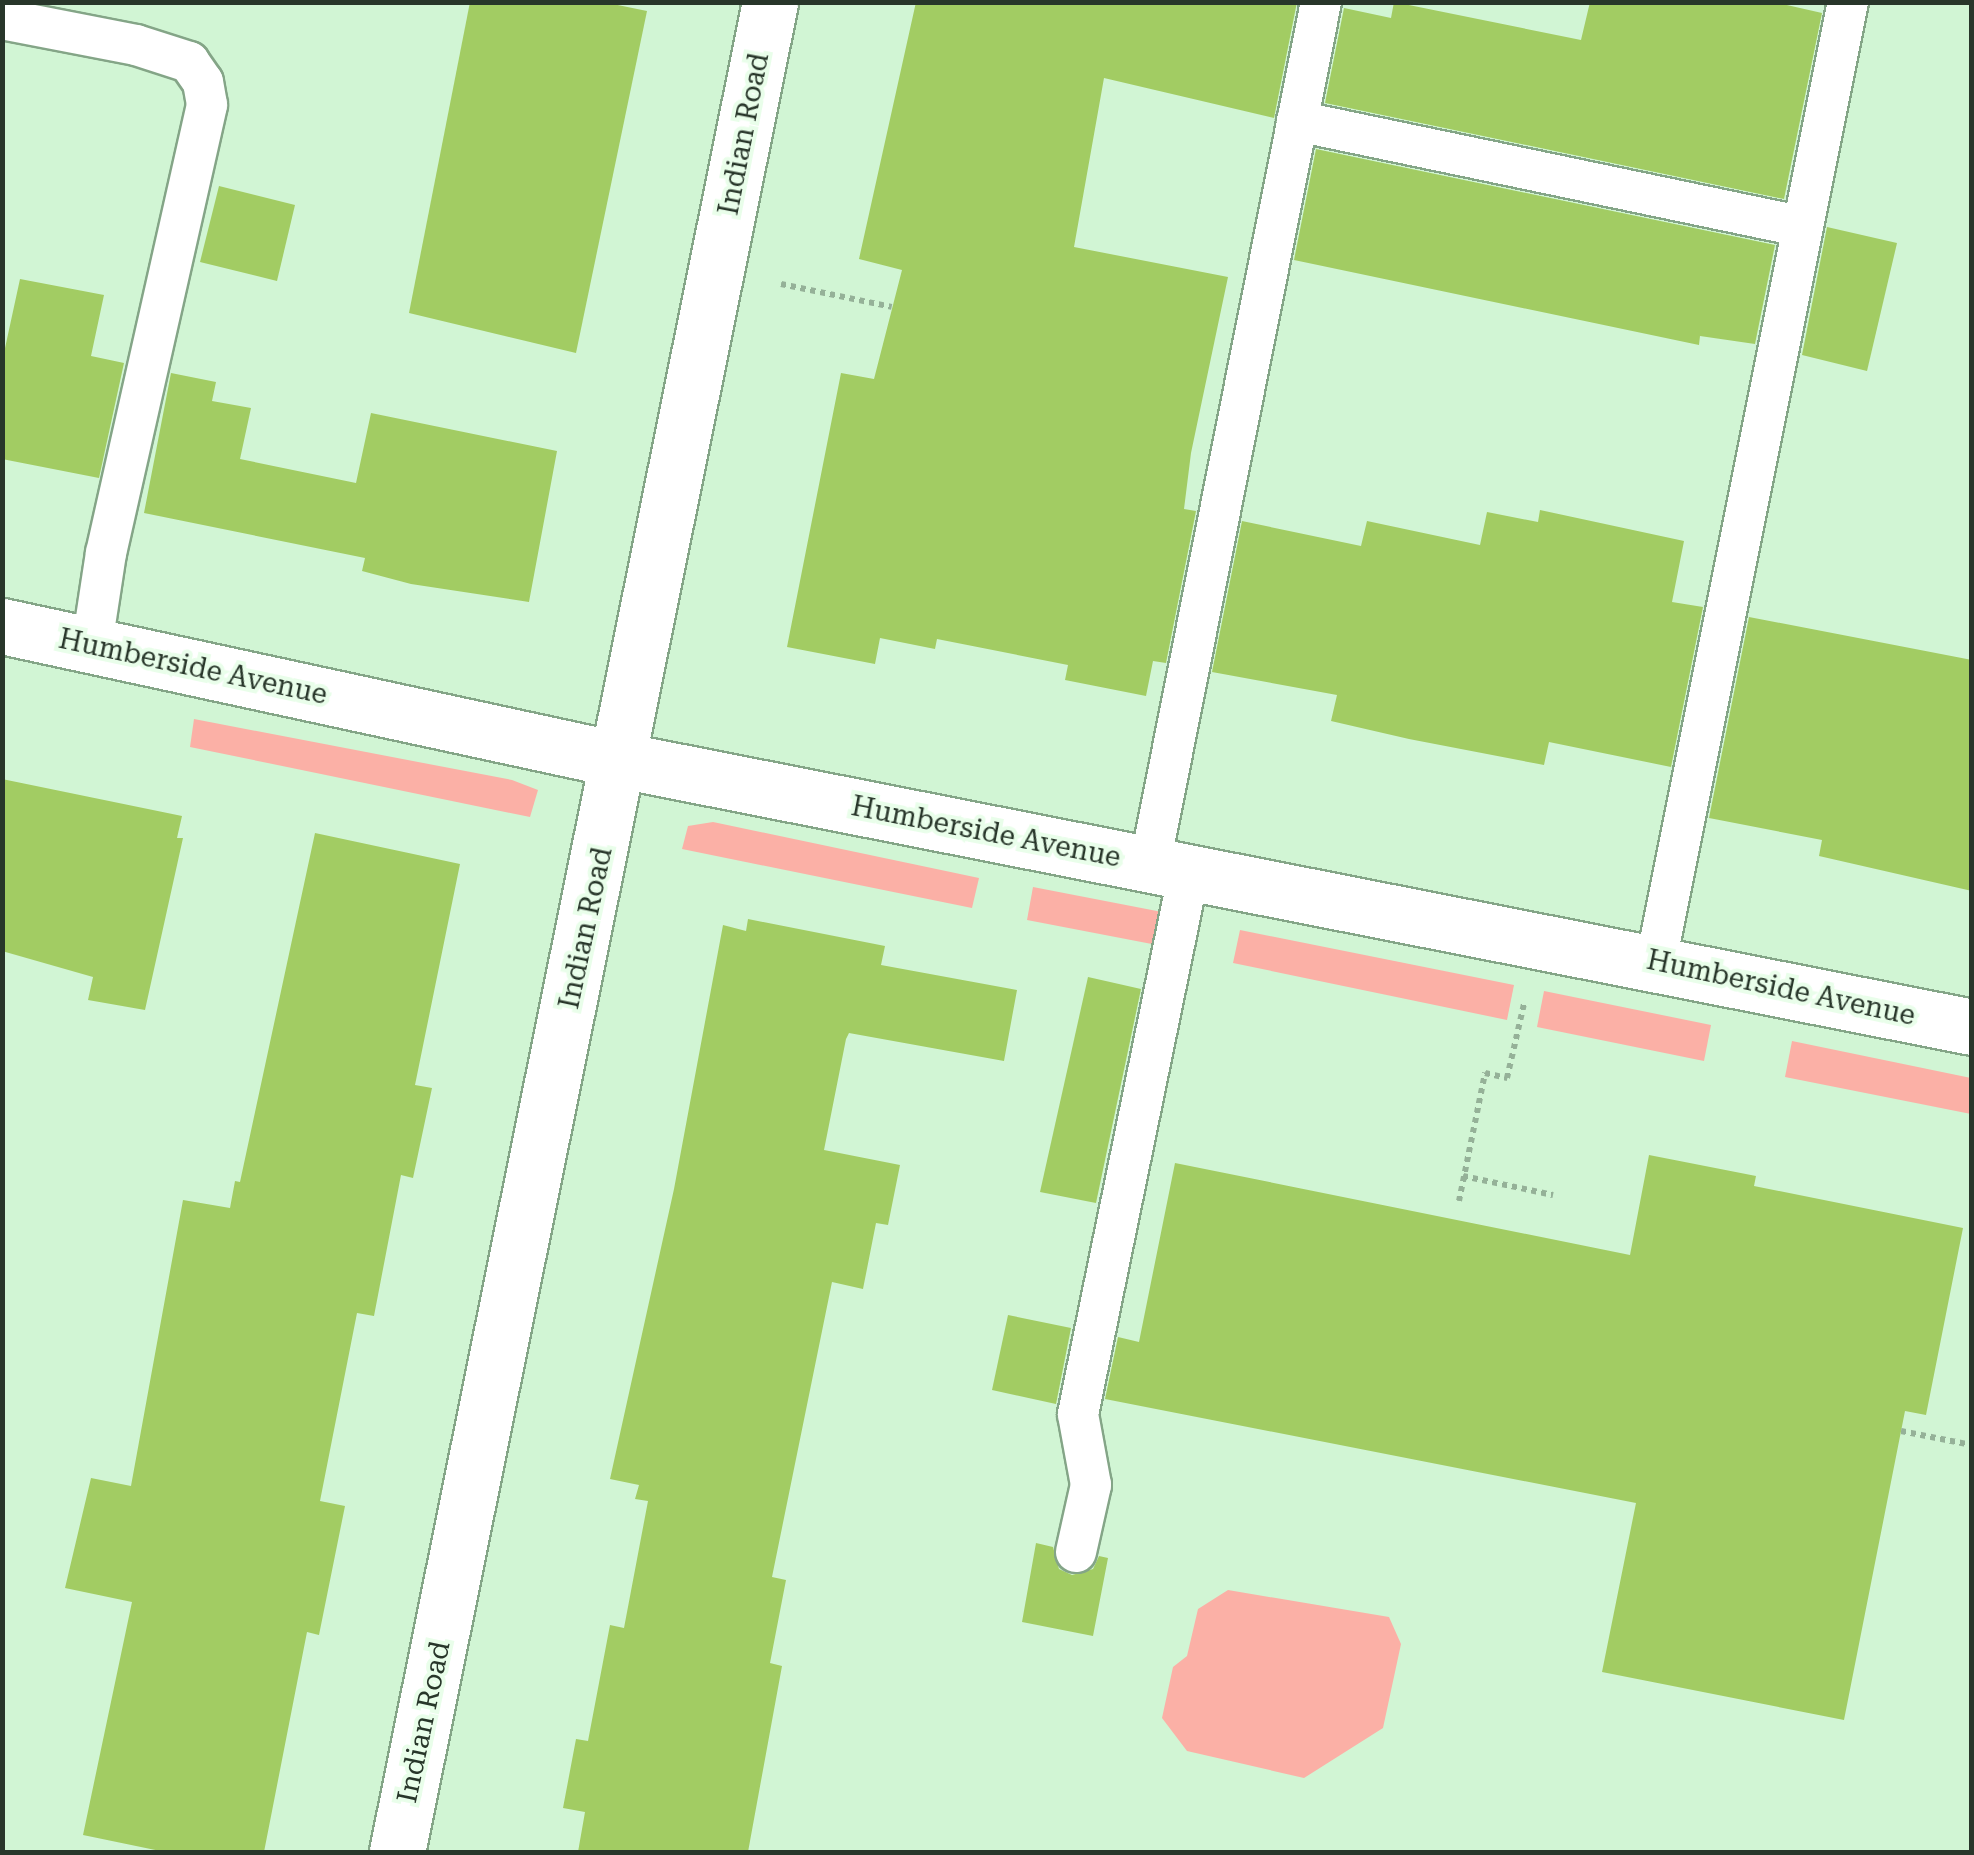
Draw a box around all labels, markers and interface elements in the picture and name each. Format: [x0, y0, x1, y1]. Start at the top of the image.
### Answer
street label: Indian Road [712, 50, 776, 218]
street label: Humberside Avenue [56, 622, 330, 712]
street label: Humberside Avenue [848, 789, 1124, 875]
street label: Indian Road [552, 844, 620, 1012]
street label: Humberside Avenue [1644, 943, 1918, 1033]
street label: Indian Road [390, 1638, 458, 1806]

